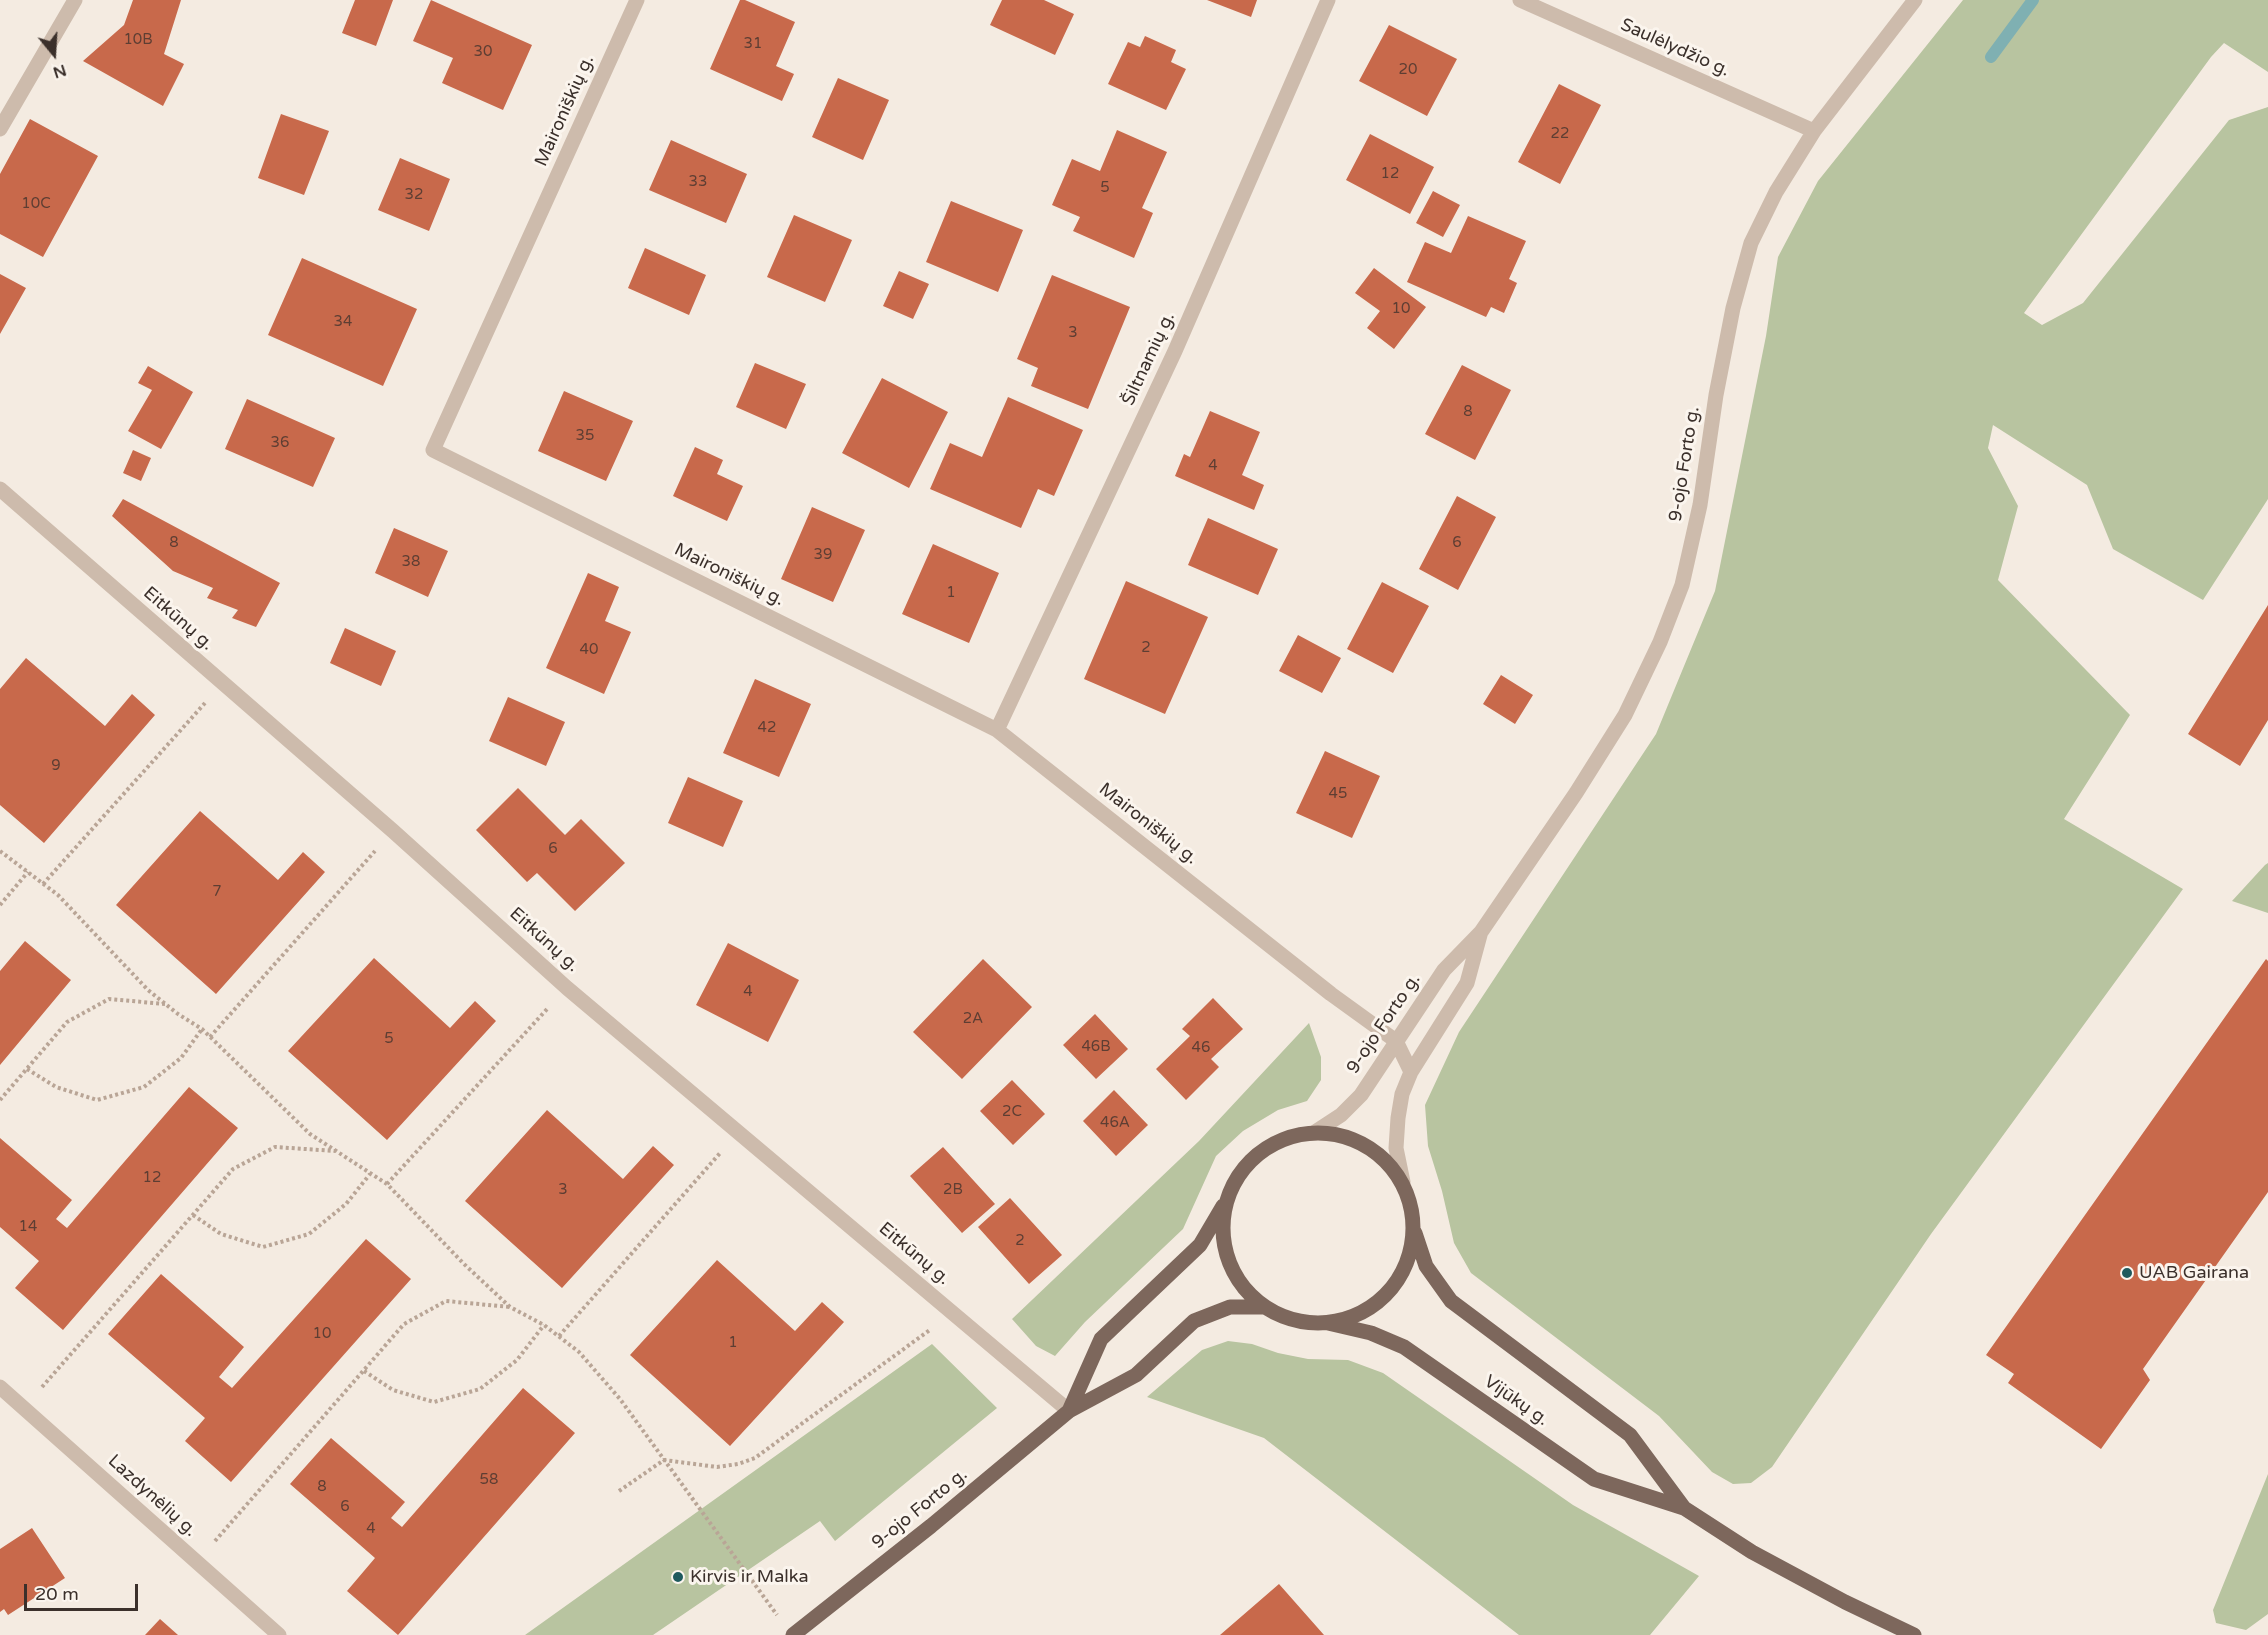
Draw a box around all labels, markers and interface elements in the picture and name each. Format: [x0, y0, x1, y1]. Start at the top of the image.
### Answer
street label: Saulėlydžio g. [1617, 14, 1733, 82]
north arrow [24, 24, 84, 84]
house number: 10B [123, 31, 153, 49]
house number: 31 [744, 35, 762, 53]
house number: 30 [474, 43, 492, 61]
street label: Maironiškių g. [531, 52, 599, 170]
text: N [50, 60, 69, 83]
house number: 20 [1399, 61, 1417, 79]
house number: 22 [1551, 125, 1569, 143]
house number: 12 [1381, 165, 1399, 183]
house number: 33 [689, 173, 707, 191]
house number: 5 [1100, 179, 1110, 197]
house number: 32 [405, 186, 423, 204]
house number: 10C [21, 195, 51, 213]
house number: 10 [1392, 300, 1410, 318]
street label: Šiltnamių g. [1118, 309, 1180, 409]
house number: 34 [334, 313, 352, 331]
house number: 3 [1068, 324, 1078, 342]
house number: 8 [1463, 403, 1473, 421]
street label: 9-ojo Forto g. [1665, 405, 1705, 523]
house number: 35 [576, 427, 594, 445]
house number: 36 [271, 434, 289, 452]
house number: 4 [1208, 457, 1218, 475]
house number: 8 [169, 534, 179, 552]
house number: 6 [1452, 534, 1462, 552]
street label: Maironiškių g. [671, 539, 787, 611]
house number: 39 [814, 546, 832, 564]
house number: 38 [402, 553, 420, 571]
street label: Eitkūnų g. [138, 583, 218, 655]
house number: 1 [946, 584, 956, 602]
house number: 2 [1141, 639, 1151, 657]
house number: 40 [580, 641, 598, 659]
house number: 42 [758, 719, 776, 737]
house number: 9 [51, 757, 61, 775]
street label: Maironiškių g. [1094, 779, 1202, 869]
house number: 45 [1329, 785, 1347, 803]
house number: 6 [548, 840, 558, 858]
house number: 7 [212, 883, 222, 901]
street label: Eitkūnų g. [505, 903, 583, 977]
street label: 9-ojo Forto g. [1343, 970, 1425, 1078]
house number: 4 [743, 983, 753, 1001]
house number: 2A [963, 1010, 983, 1028]
house number: 5 [384, 1030, 394, 1048]
house number: 46B [1081, 1038, 1111, 1056]
house number: 46 [1192, 1039, 1210, 1057]
house number: 2C [1002, 1103, 1022, 1121]
house number: 46A [1100, 1114, 1130, 1132]
house number: 12 [143, 1169, 161, 1187]
house number: 3 [558, 1181, 568, 1199]
house number: 2B [943, 1181, 963, 1199]
house number: 14 [19, 1218, 37, 1236]
street label: Eitkūnų g. [874, 1218, 954, 1290]
house number: 2 [1015, 1232, 1025, 1250]
place label: UAB Gairana [2139, 1262, 2249, 1284]
marker: UAB Gairana [2120, 1266, 2134, 1280]
house number: 10 [313, 1325, 331, 1343]
house number: 1 [728, 1334, 738, 1352]
street label: Vijūkų g. [1480, 1371, 1552, 1431]
street label: Lazdynėlių g. [103, 1450, 201, 1542]
street label: 9-ojo Forto g. [868, 1464, 972, 1554]
house number: 58 [480, 1471, 498, 1489]
house number: 8 [317, 1478, 327, 1496]
house number: 6 [340, 1498, 350, 1516]
house number: 4 [366, 1520, 376, 1538]
place label: Kirvis ir Malka [690, 1566, 809, 1588]
marker: Kirvis ir Malka [671, 1570, 685, 1584]
scale bar [27, 1572, 141, 1610]
text: 20 m [35, 1583, 79, 1605]

